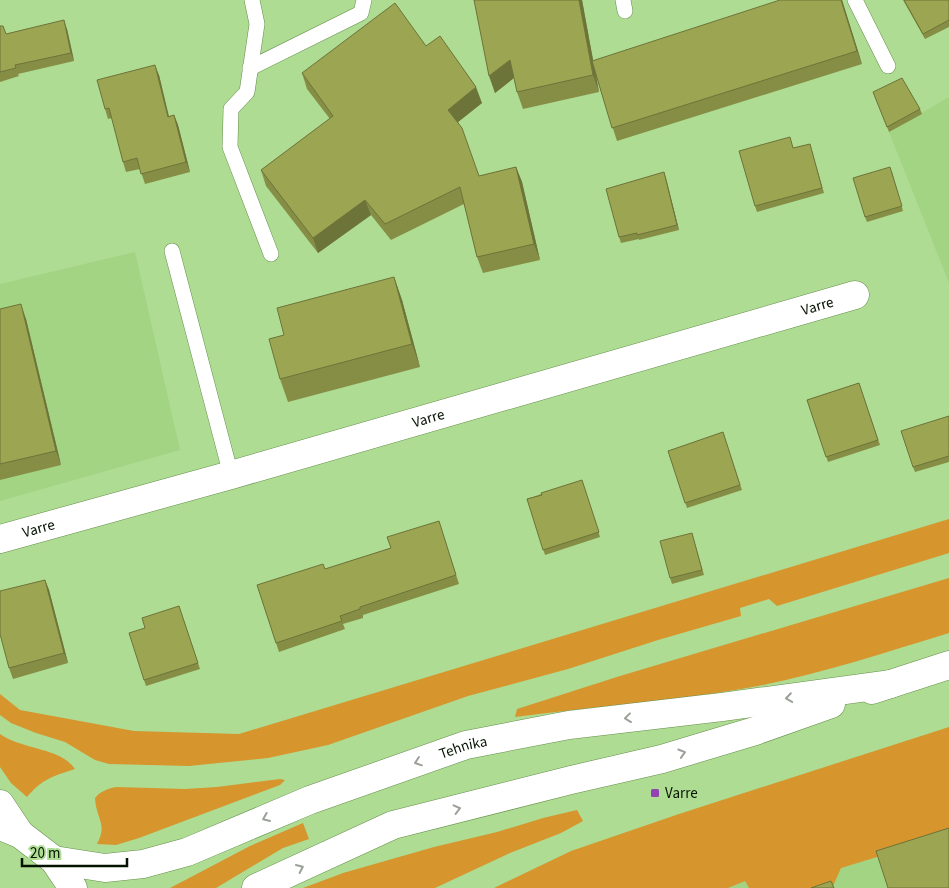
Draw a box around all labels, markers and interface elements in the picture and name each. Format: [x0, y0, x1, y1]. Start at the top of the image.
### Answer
street label: Varre [799, 292, 836, 321]
street label: Varre [410, 404, 447, 433]
street label: Varre [20, 514, 57, 543]
one-way arrow [785, 692, 793, 703]
one-way arrow [624, 712, 632, 723]
street label: Tehnika [436, 731, 489, 765]
one-way arrow [678, 748, 686, 758]
one-way arrow [415, 756, 423, 766]
place label: Varre [665, 783, 698, 804]
marker: Varre [649, 787, 661, 799]
one-way arrow [452, 804, 461, 815]
one-way arrow [262, 812, 271, 823]
scale bar [22, 836, 128, 868]
text: 20 m [30, 843, 60, 864]
one-way arrow [295, 863, 304, 874]

